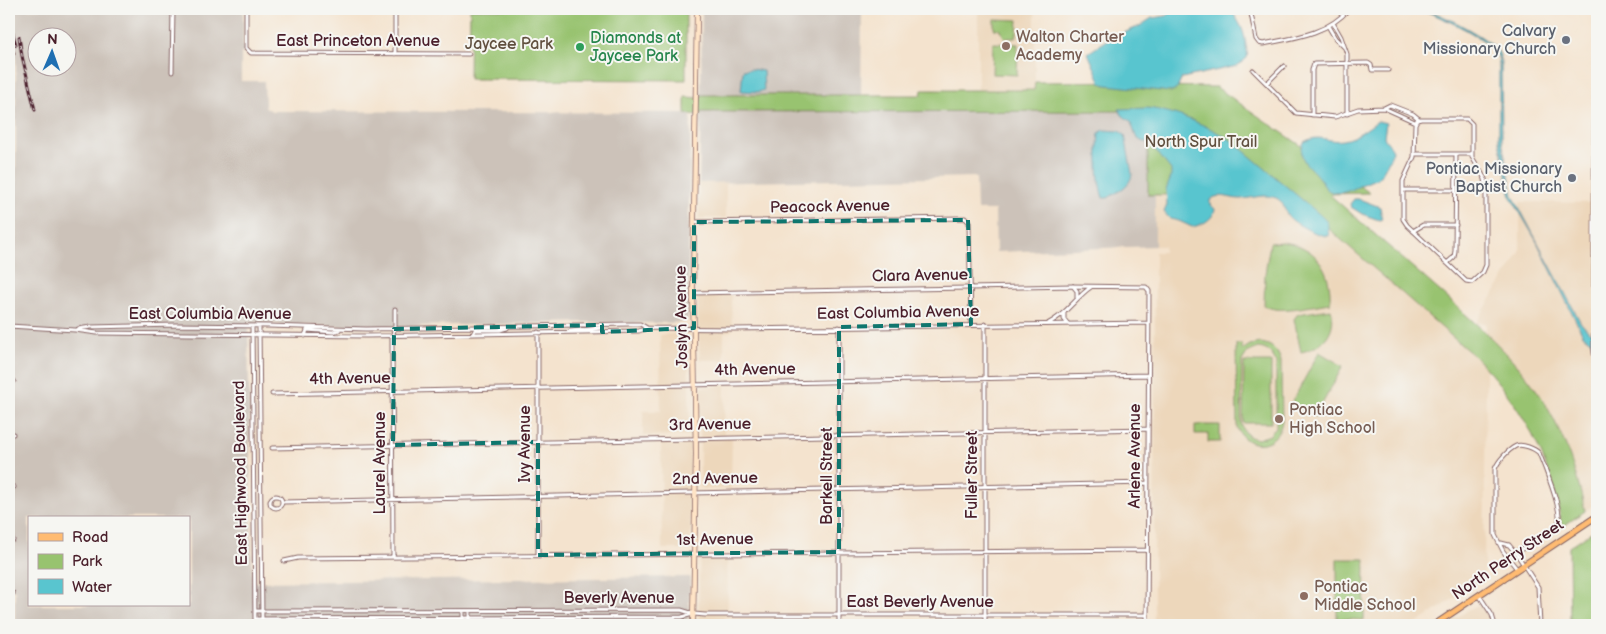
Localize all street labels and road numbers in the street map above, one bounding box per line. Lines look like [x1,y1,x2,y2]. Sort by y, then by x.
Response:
street label: East Princeton Avenue [276,32,440,51]
street label: Peacock Avenue [770,196,891,218]
street label: Joslyn Avenue [672,265,692,369]
street label: Clara Avenue [872,266,969,286]
street label: East Columbia Avenue [816,302,980,324]
street label: East Columbia Avenue [129,305,292,324]
street label: 4th Avenue [714,360,796,380]
street label: 4th Avenue [309,369,391,389]
street label: East Highwood Boulevard [230,380,252,566]
street label: Arlene Avenue [1126,403,1145,509]
street label: Ivy Avenue [516,405,535,483]
street label: Laurel Avenue [371,411,390,515]
street label: 3rd Avenue [669,415,752,435]
street label: Barkell Street [818,427,837,525]
street label: Fuller Street [963,431,982,519]
street label: 2nd Avenue [672,469,758,489]
street label: North Perry Street [1449,516,1567,604]
street label: 1st Avenue [676,530,754,550]
street label: Beverly Avenue [564,589,675,608]
street label: East Beverly Avenue [846,593,994,612]

